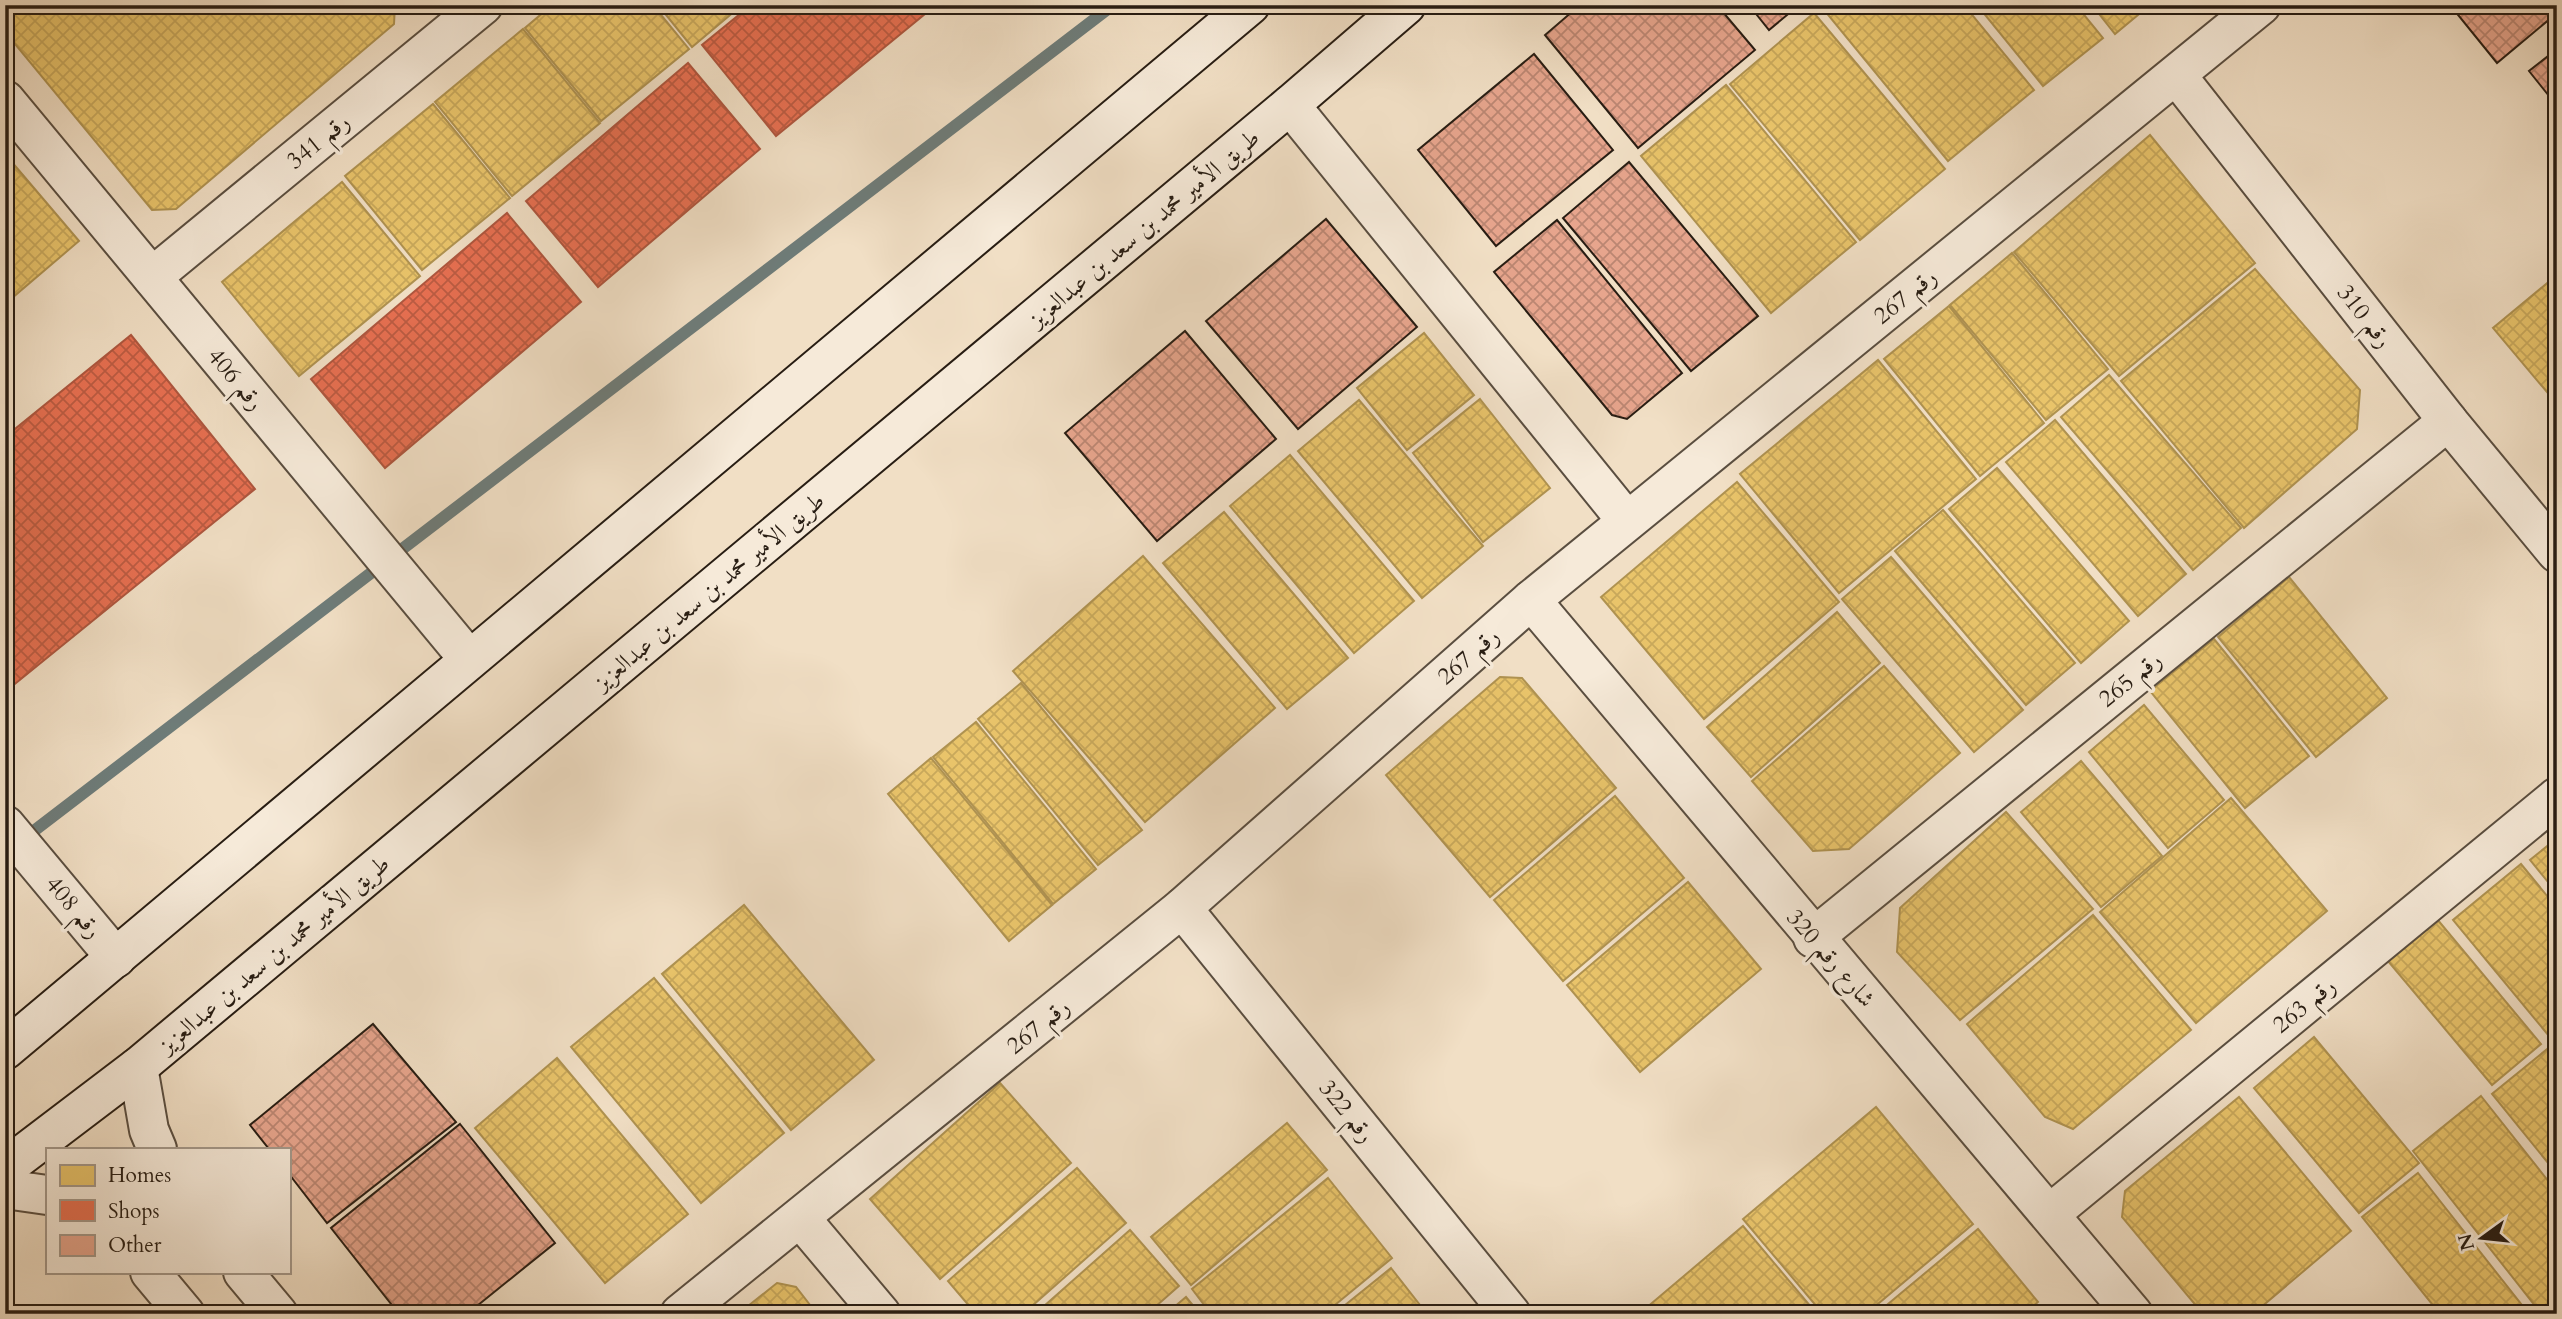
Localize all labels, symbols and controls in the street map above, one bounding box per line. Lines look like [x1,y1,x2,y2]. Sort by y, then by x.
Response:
street label: رقم 341 [280,106,360,181]
street label: طريق الأمير محمد بن سعد بن عبدالعزيز [1019,122,1267,337]
street label: رقم 267 [1867,261,1947,336]
street label: رقم 310 [2325,278,2400,358]
street label: رقم 406 [196,341,272,421]
street label: طريق الأمير محمد بن سعد بن عبدالعزيز [584,485,832,700]
street label: رقم 267 [1430,620,1510,696]
street label: رقم 265 [2092,644,2172,719]
street label: طريق الأمير محمد بن سعد بن عبدالعزيز [149,848,397,1063]
street label: رقم 408 [34,869,110,949]
street label: شارع رقم 320 [1775,902,1883,1018]
street label: رقم 263 [2266,970,2346,1045]
street label: رقم 267 [1000,991,1080,1066]
street label: رقم 322 [1307,1073,1382,1153]
legend [46,1148,290,1274]
text: Homes [108,1161,171,1190]
text: Shops [108,1197,160,1226]
north arrow [2446,1204,2516,1274]
text: N [2452,1230,2481,1253]
text: Other [108,1231,162,1260]

